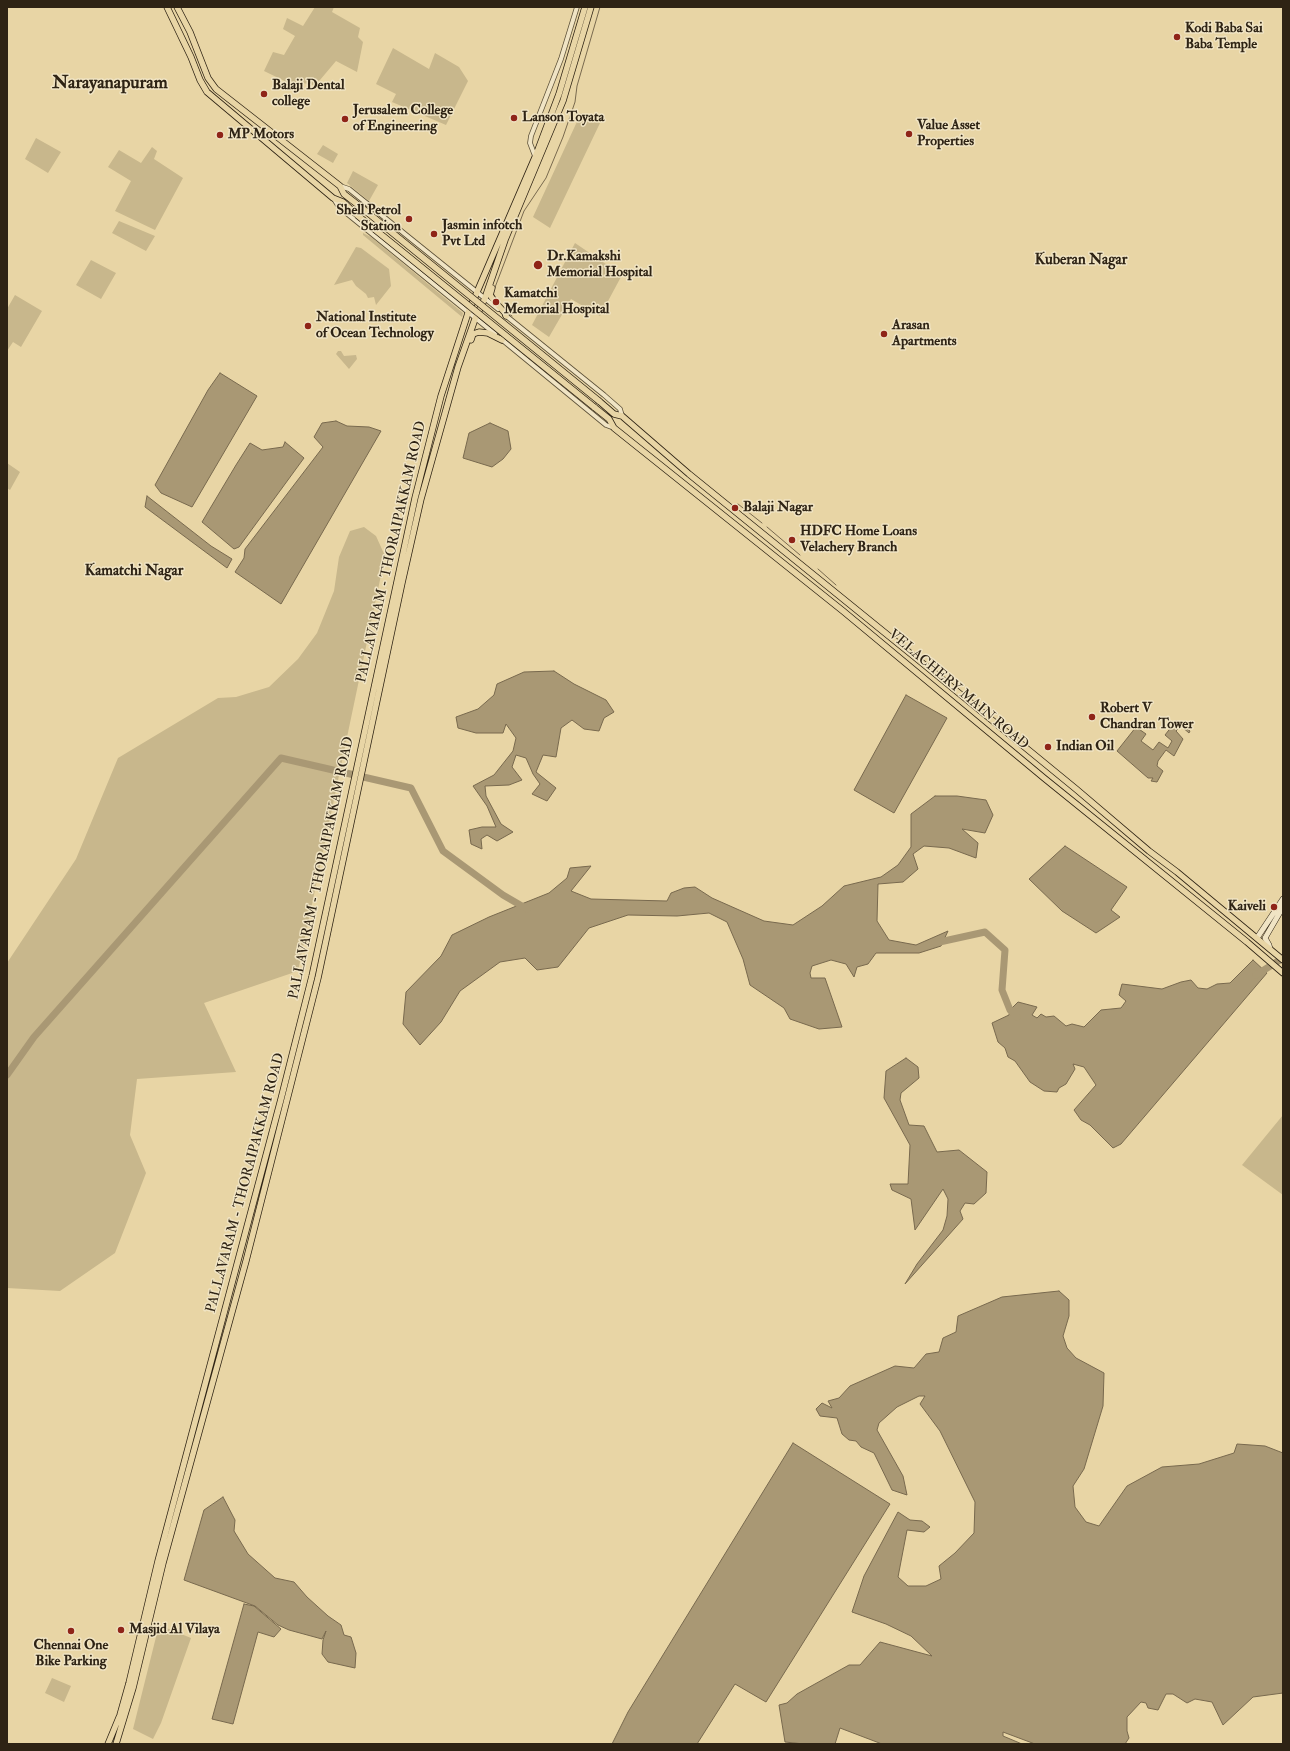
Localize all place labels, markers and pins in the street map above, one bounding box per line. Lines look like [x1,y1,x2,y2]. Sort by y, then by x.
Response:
place label: Kodi Baba Sai Baba Temple [1185,21,1263,54]
marker: Kodi Baba Sai Baba Temple [1172,32,1182,42]
place label: Balaji Dental college [272,78,344,110]
marker: Balaji Dental college [259,89,269,99]
place label: Jerusalem College of Engineering [353,103,453,136]
place label: Lanson Toyata [522,110,604,126]
marker: Lanson Toyata [509,113,519,123]
marker: Jerusalem College of Engineering [340,114,350,124]
place label: Value Asset Properties [917,118,980,150]
place label: MP Motors [228,127,294,143]
marker: Value Asset Properties [904,129,914,139]
marker: MP Motors [215,130,225,140]
place label: Shell Petrol Station [336,203,401,236]
marker: Shell Petrol Station [404,214,414,224]
place label: Jasmin infotch Pvt Ltd [442,218,522,250]
marker: Jasmin infotch Pvt Ltd [429,229,439,239]
place label: Dr.Kamakshi Memorial Hospital [547,249,652,282]
marker: Dr.Kamakshi Memorial Hospital [532,259,544,271]
place label: Kamatchi Memorial Hospital [504,286,609,318]
marker: Kamatchi Memorial Hospital [491,297,501,307]
place label: National Institute of Ocean Technology [316,310,434,342]
place label: Arasan Apartments [892,318,957,350]
marker: National Institute of Ocean Technology [303,321,313,331]
marker: Arasan Apartments [879,329,889,339]
place label: Balaji Nagar [743,500,813,516]
marker: Balaji Nagar [730,503,740,513]
place label: HDFC Home Loans Velachery Branch [800,524,917,556]
marker: HDFC Home Loans Velachery Branch [787,535,797,545]
place label: Robert V Chandran Tower [1100,701,1193,734]
marker: Robert V Chandran Tower [1087,712,1097,722]
place label: Indian Oil [1056,739,1114,755]
marker: Indian Oil [1043,742,1053,752]
place label: Kaiveli [1228,899,1266,915]
marker: Kaiveli [1269,902,1279,912]
place label: Masjid Al Vilaya [129,1622,220,1638]
marker: Masjid Al Vilaya [116,1625,126,1635]
marker: Chennai One Bike Parking [66,1626,76,1636]
place label: Chennai One Bike Parking [34,1638,108,1670]

